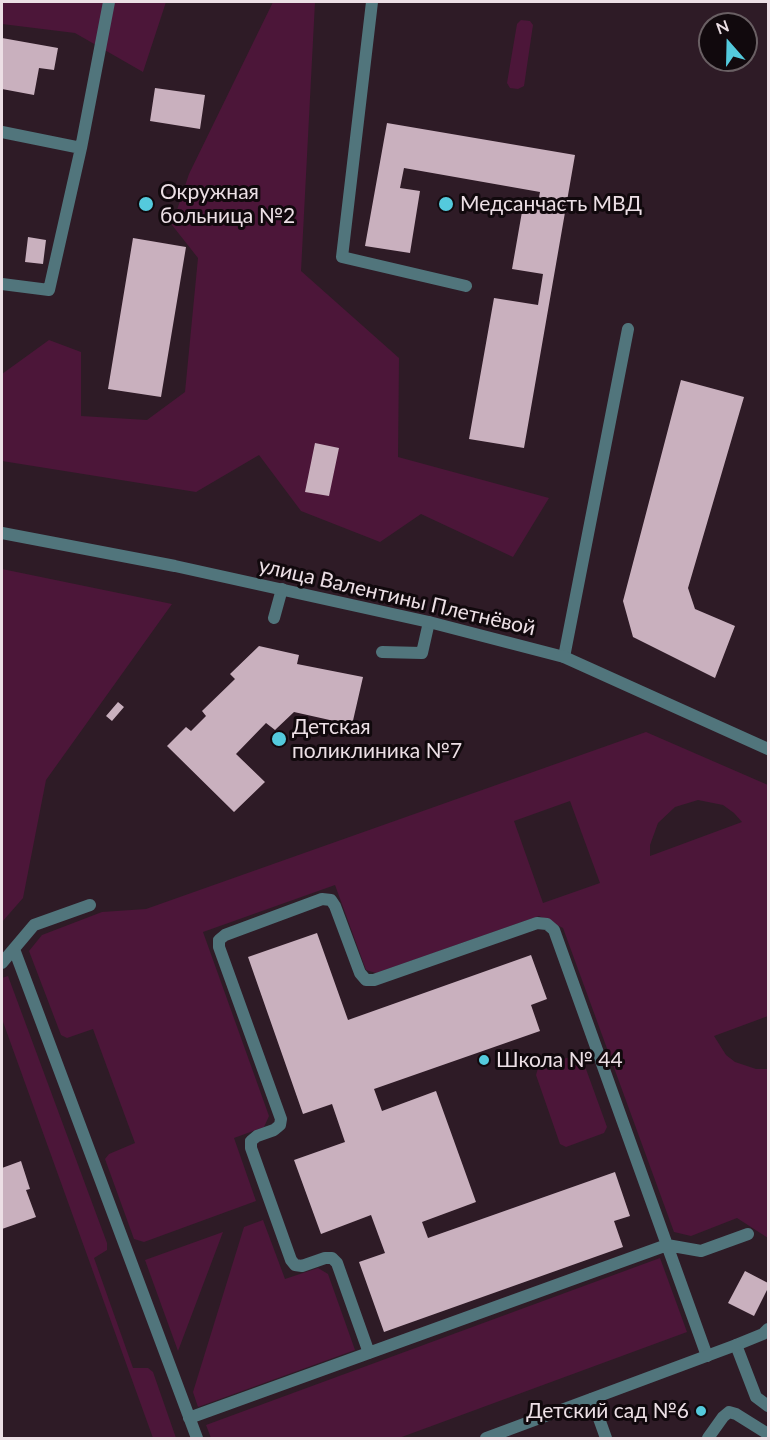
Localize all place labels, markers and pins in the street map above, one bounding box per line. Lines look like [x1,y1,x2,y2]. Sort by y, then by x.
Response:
place label: Окружная больница №2 [160,179,295,229]
place label: Медсанчасть МВД [460,191,642,217]
marker: Окружная больница №2 [137,195,155,213]
marker: Медсанчасть МВД [437,195,455,213]
place label: Детская поликлиника №7 [292,714,462,764]
marker: Детская поликлиника №7 [270,730,288,748]
place label: Школа № 44 [496,1047,623,1073]
marker: Школа № 44 [477,1053,491,1067]
place label: Детский сад №6 [526,1398,689,1424]
marker: Детский сад №6 [694,1404,708,1418]

